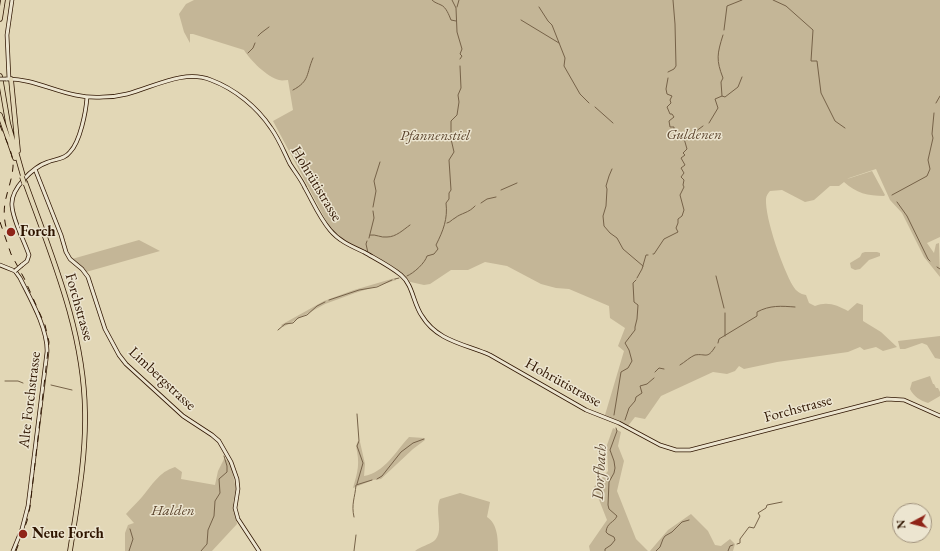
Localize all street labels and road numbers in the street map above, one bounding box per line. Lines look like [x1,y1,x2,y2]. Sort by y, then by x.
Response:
street label: Hohrütistrasse [287,143,345,225]
street label: Forchstrasse [61,271,97,343]
street label: Limbergstrasse [125,343,199,415]
street label: Alte Forchstrasse [15,351,45,449]
street label: Hohrütistrasse [522,355,604,411]
street label: Forchstrasse [762,391,834,427]

